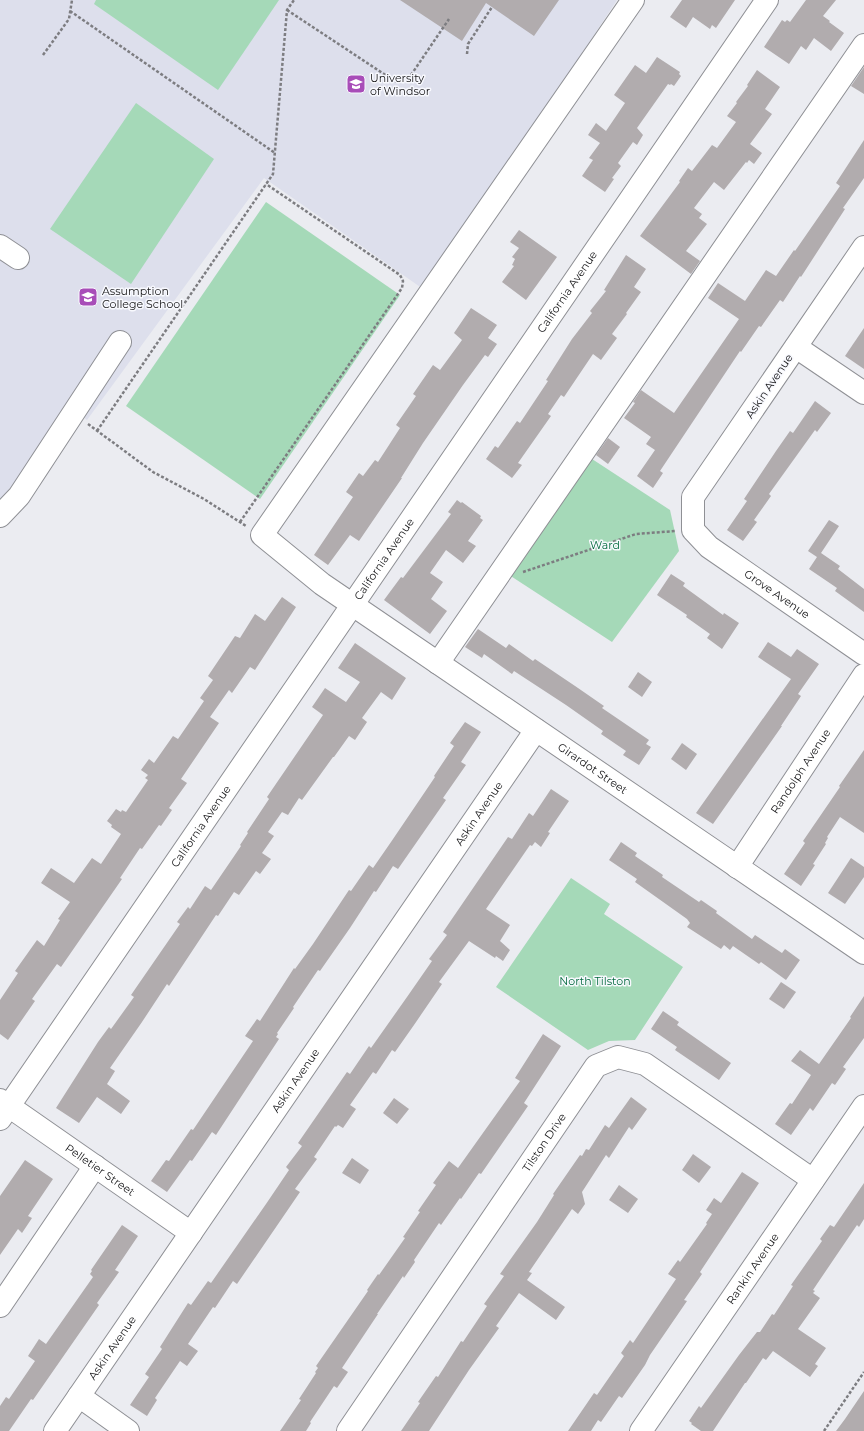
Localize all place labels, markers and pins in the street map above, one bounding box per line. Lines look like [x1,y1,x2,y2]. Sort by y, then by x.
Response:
place label: University of Windsor [370,71,430,98]
school or university icon: University of Windsor [345,73,367,95]
place label: Assumption College School [102,284,183,311]
school or university icon: Assumption College School [77,286,99,308]

